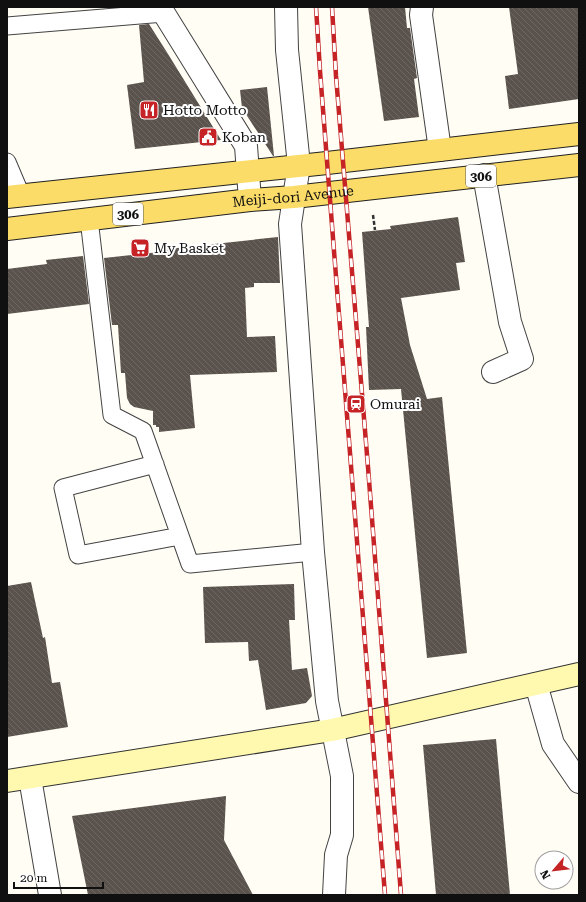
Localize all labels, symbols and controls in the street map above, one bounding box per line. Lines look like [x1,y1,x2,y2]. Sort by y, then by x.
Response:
restaurant icon: Hotto Motto [138,99,160,121]
place label: Hotto Motto [163,102,247,118]
public building icon: Koban [197,126,219,148]
place label: Koban [222,129,266,145]
road number: 306 [466,165,496,187]
street label: Meiji-dori Avenue [232,182,355,210]
road number: 306 [113,203,143,225]
supermarket icon: My Basket [129,237,151,259]
place label: My Basket [154,240,224,256]
station icon: Omurai [345,393,367,415]
place label: Omurai [370,396,421,412]
north arrow [534,850,574,890]
scale bar [14,864,103,890]
text: N [538,867,553,881]
text: 20 m [20,871,47,885]

